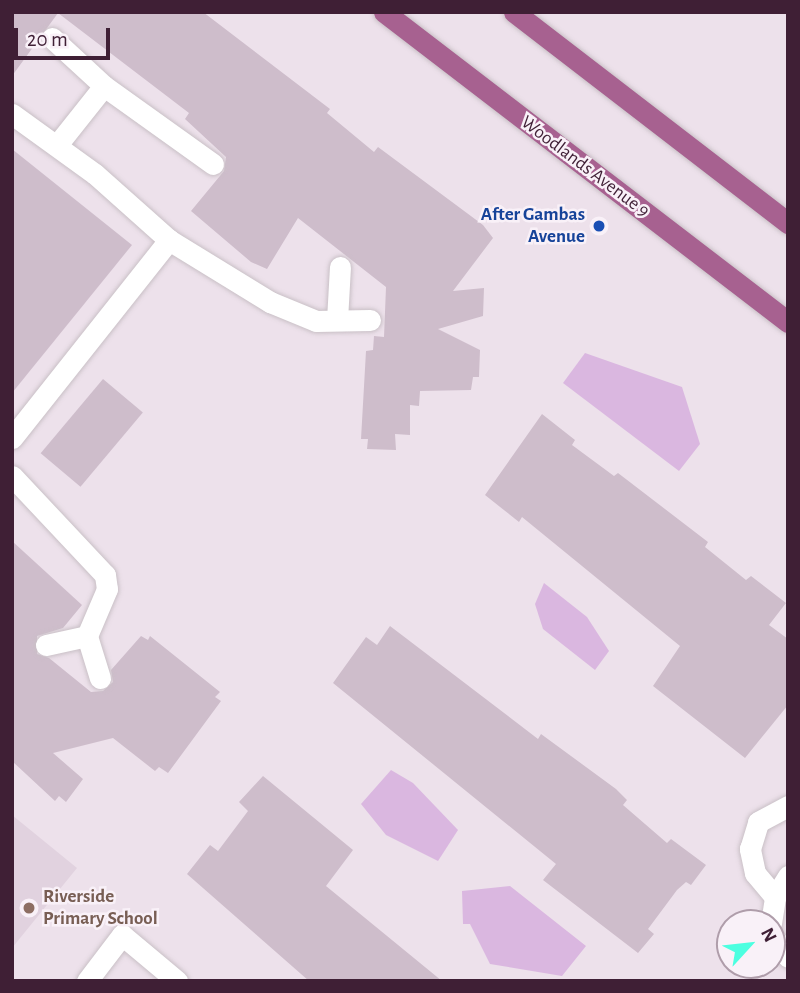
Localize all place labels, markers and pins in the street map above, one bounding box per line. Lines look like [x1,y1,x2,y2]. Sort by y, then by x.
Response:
place label: After Gambas Avenue [481,204,585,248]
marker: After Gambas Avenue [591,218,607,234]
place label: Riverside Primary School [43,886,158,930]
marker: Riverside Primary School [21,900,37,916]

